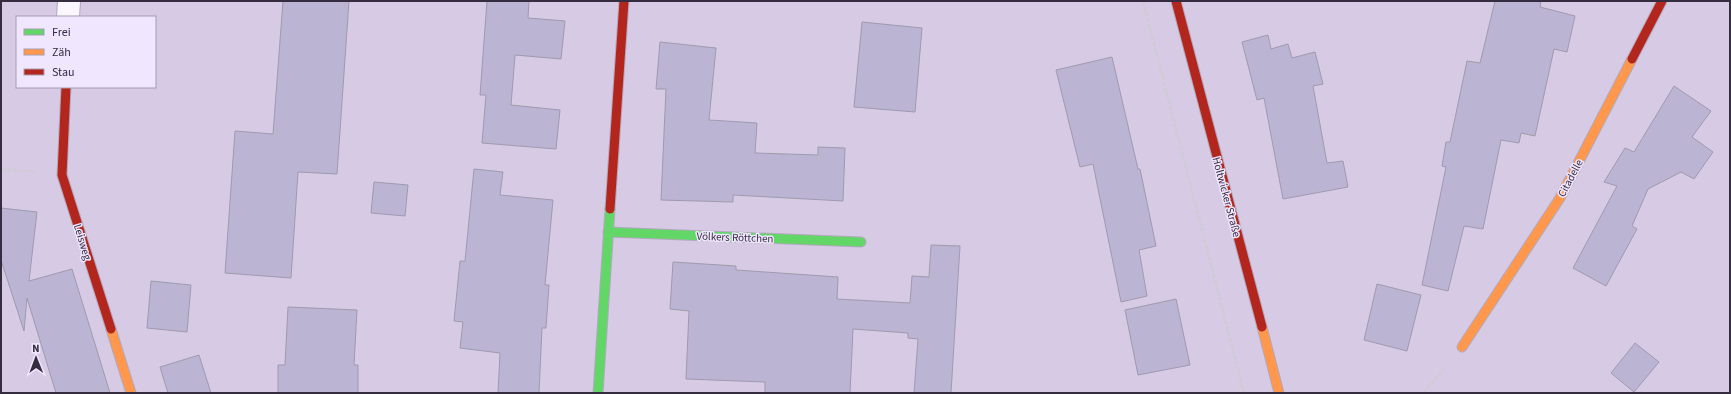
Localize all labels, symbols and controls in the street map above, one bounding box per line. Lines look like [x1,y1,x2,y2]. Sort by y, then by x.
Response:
legend [16,16,156,88]
text: Frei [52,24,71,41]
text: Zäh [52,44,71,61]
text: Stau [52,64,75,81]
street label: Holtwicker Straße [1209,155,1245,239]
street label: Citadelle [1554,156,1587,200]
street label: Leisweg [70,222,95,262]
street label: Völkers Röttchen [696,229,774,246]
north arrow [16,338,56,378]
text: N [32,341,40,356]

